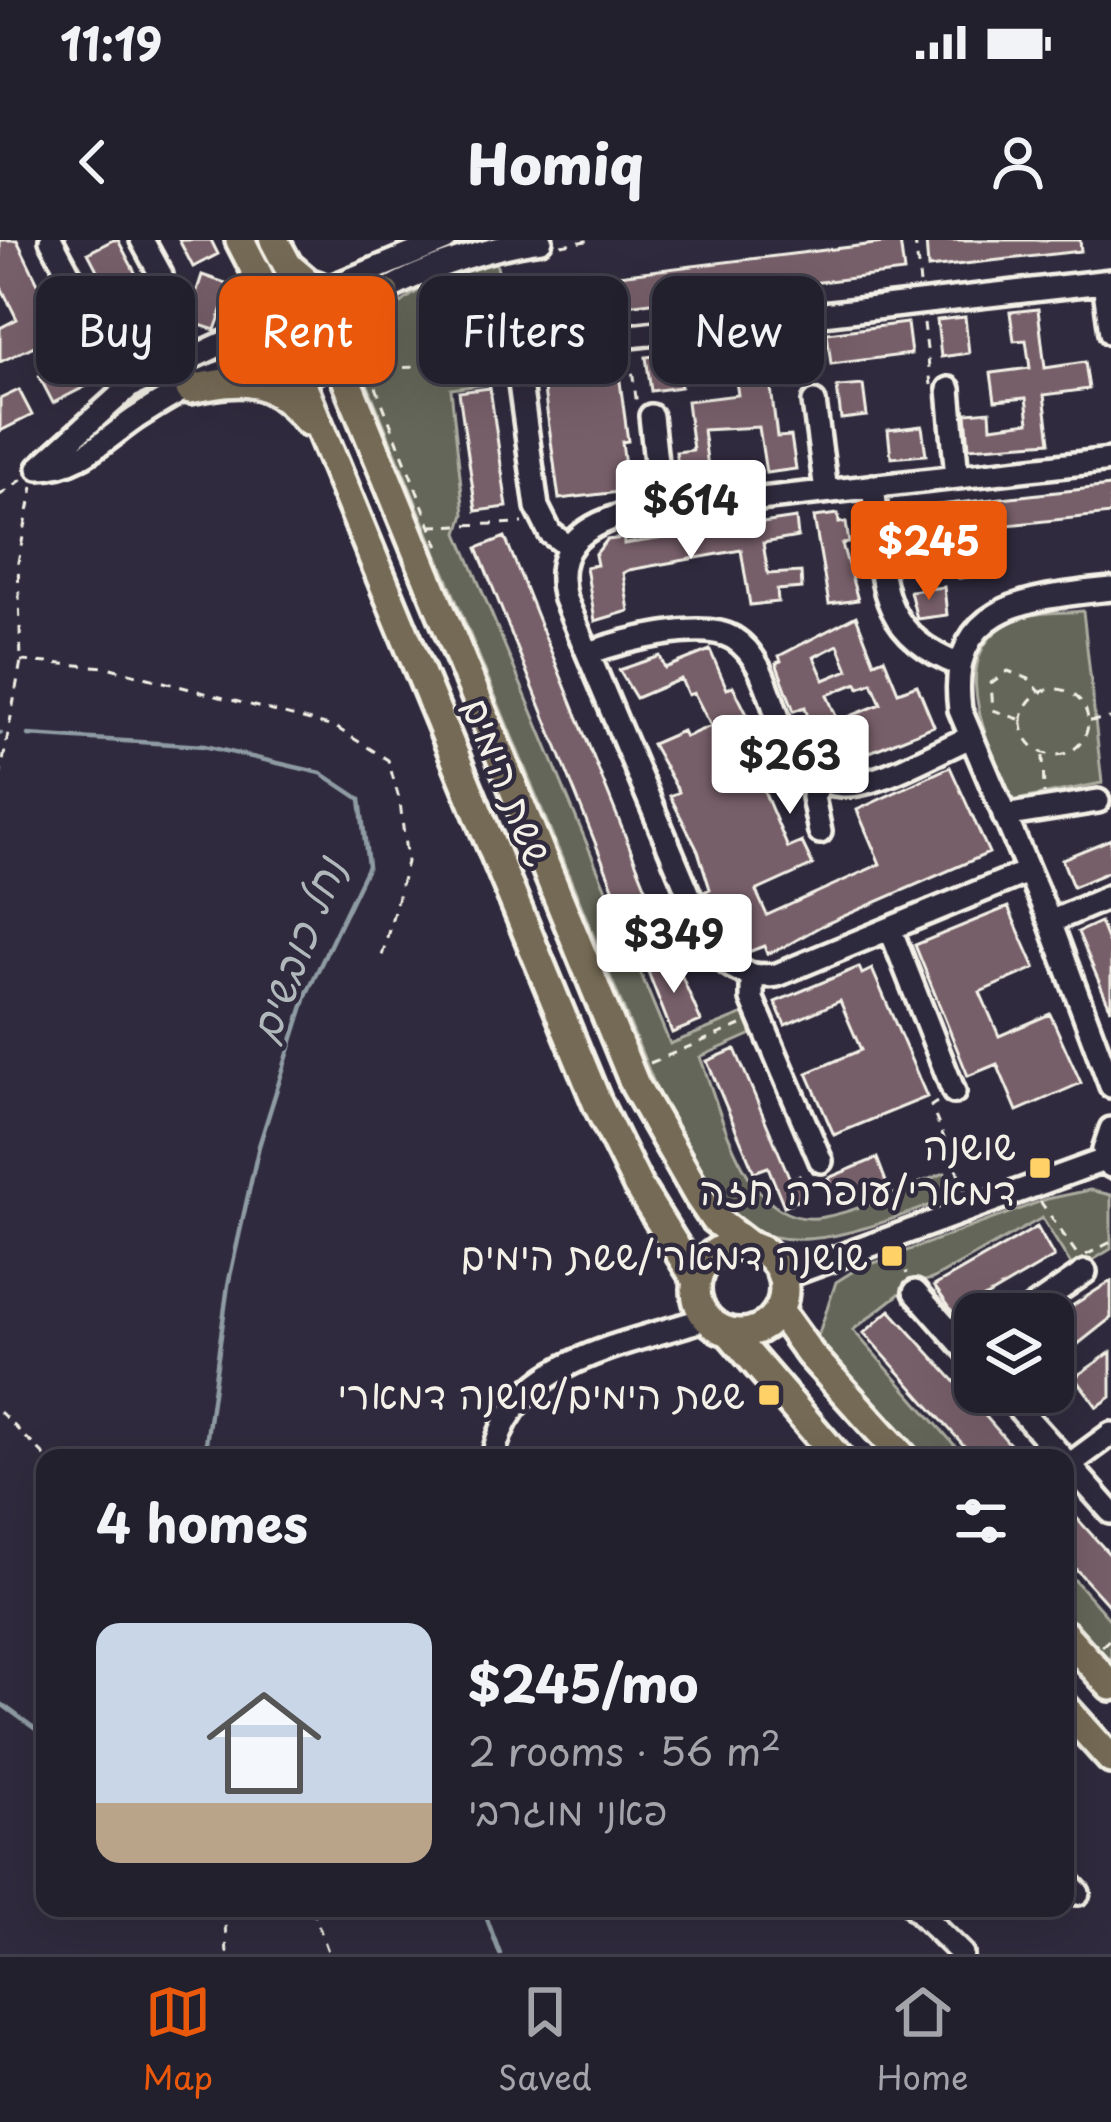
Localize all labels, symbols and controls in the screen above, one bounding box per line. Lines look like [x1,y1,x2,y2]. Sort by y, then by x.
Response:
text: 11:19 [60,8,162,76]
text: Homiq [468,122,643,203]
icon: back [60,129,126,195]
icon: person [985,129,1051,195]
chip: Buy [36,276,195,384]
chip: Rent [219,276,395,384]
chip: Filters [419,276,628,384]
chip: New [652,276,824,384]
pin: $614 [620,460,762,562]
text: $614 [643,469,739,528]
pin: $245 [858,501,1000,603]
text: $245 [878,510,980,569]
street label: ששת הימים [449,688,570,874]
pin: $263 [719,715,861,817]
text: $263 [739,724,841,783]
water label: נחל כובשים [231,845,360,1051]
pin: $349 [603,894,745,996]
text: $349 [624,903,724,962]
place label: שושנה דמארי/עופרה חזה [699,1114,1016,1218]
marker: שושנה דמארי/עופרה חזה [1027,1155,1053,1181]
place label: שושנה דמארי/ששת הימים [461,1224,868,1283]
marker: שושנה דמארי/ששת הימים [879,1243,905,1269]
map controls [954,1293,1074,1413]
button: layers [954,1293,1074,1413]
place label: ששת הימים/שושנה דמארי [338,1363,745,1422]
marker: ששת הימים/שושנה דמארי [756,1382,782,1408]
text: 4 homes [96,1483,308,1560]
icon: filters [948,1488,1014,1554]
text: $245/mo [468,1643,699,1720]
icon: home [192,1671,336,1815]
text: 2 rooms · 56 m² [468,1720,781,1779]
text: פאני מוגרבי [468,1779,668,1838]
tab: Map [143,1979,213,2101]
tab: Saved [498,1979,592,2101]
tab: Home [877,1979,968,2101]

